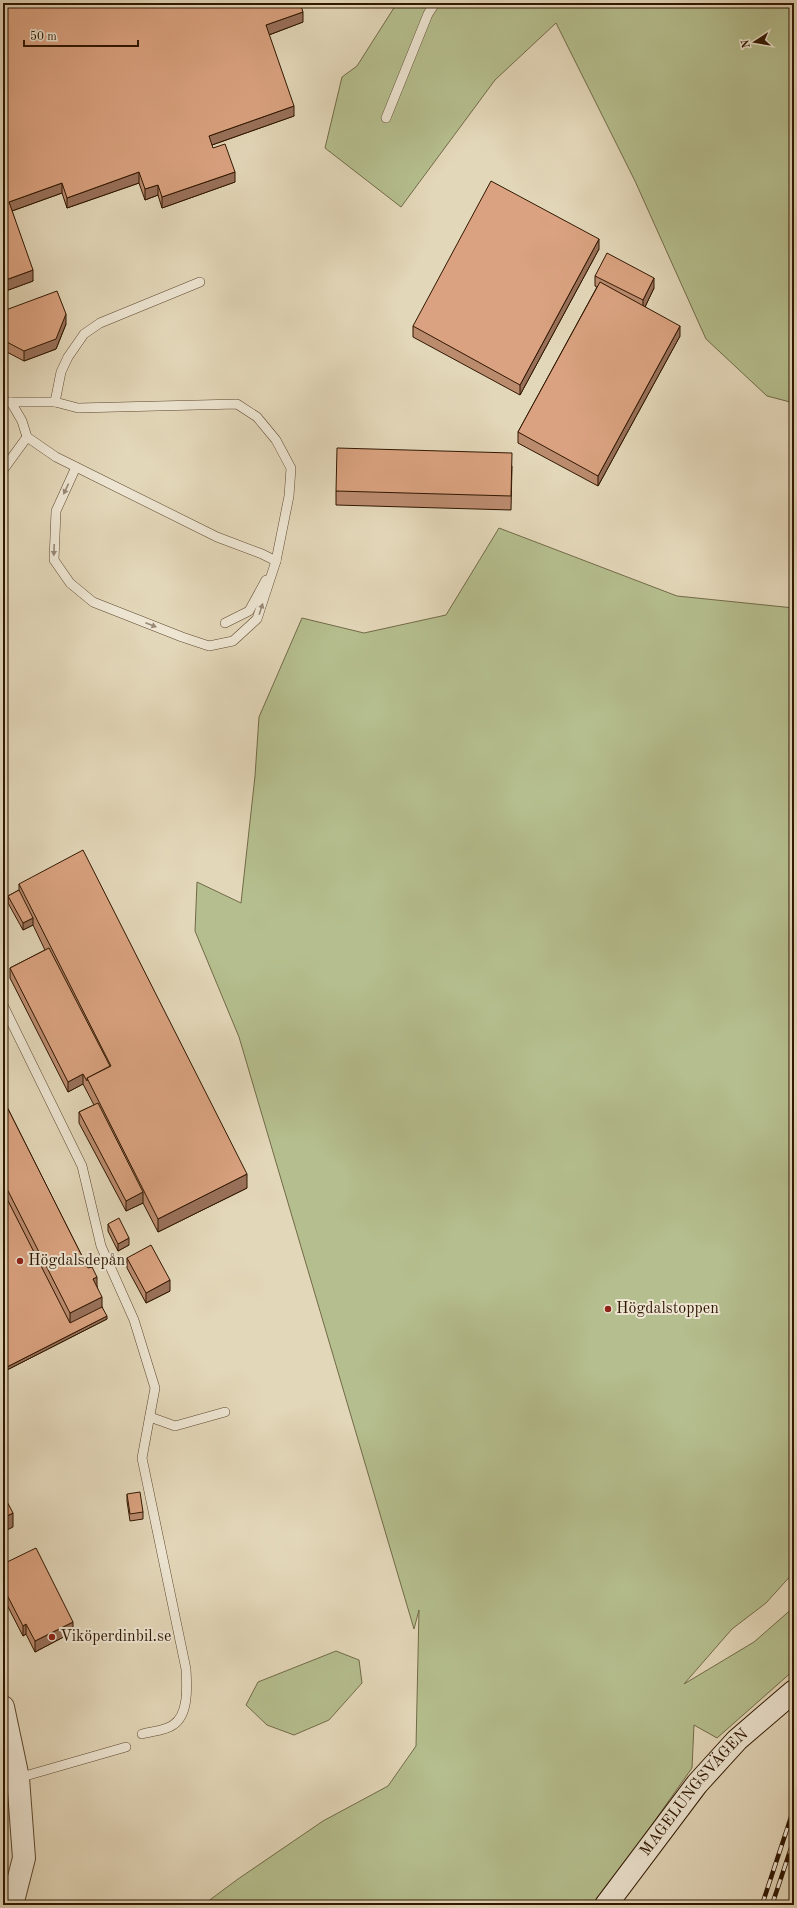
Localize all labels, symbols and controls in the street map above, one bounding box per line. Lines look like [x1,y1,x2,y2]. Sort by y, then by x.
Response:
scale bar [24,22,138,48]
north arrow [735,22,775,62]
text: 50 m [30,30,57,43]
text: N [740,38,753,49]
one-way arrow [63,484,69,495]
one-way arrow [51,544,58,556]
one-way arrow [258,603,264,615]
one-way arrow [145,622,157,628]
place label: Högdalsdepån [28,1253,126,1269]
marker: Högdalsdepån [15,1256,25,1266]
place label: Högdalstoppen [616,1301,719,1317]
marker: Högdalstoppen [603,1304,613,1314]
place label: Viköperdinbil.se [60,1629,171,1645]
marker: Viköperdinbil.se [47,1632,57,1642]
street label: MAGELUNGSVÄGEN [637,1726,751,1859]

